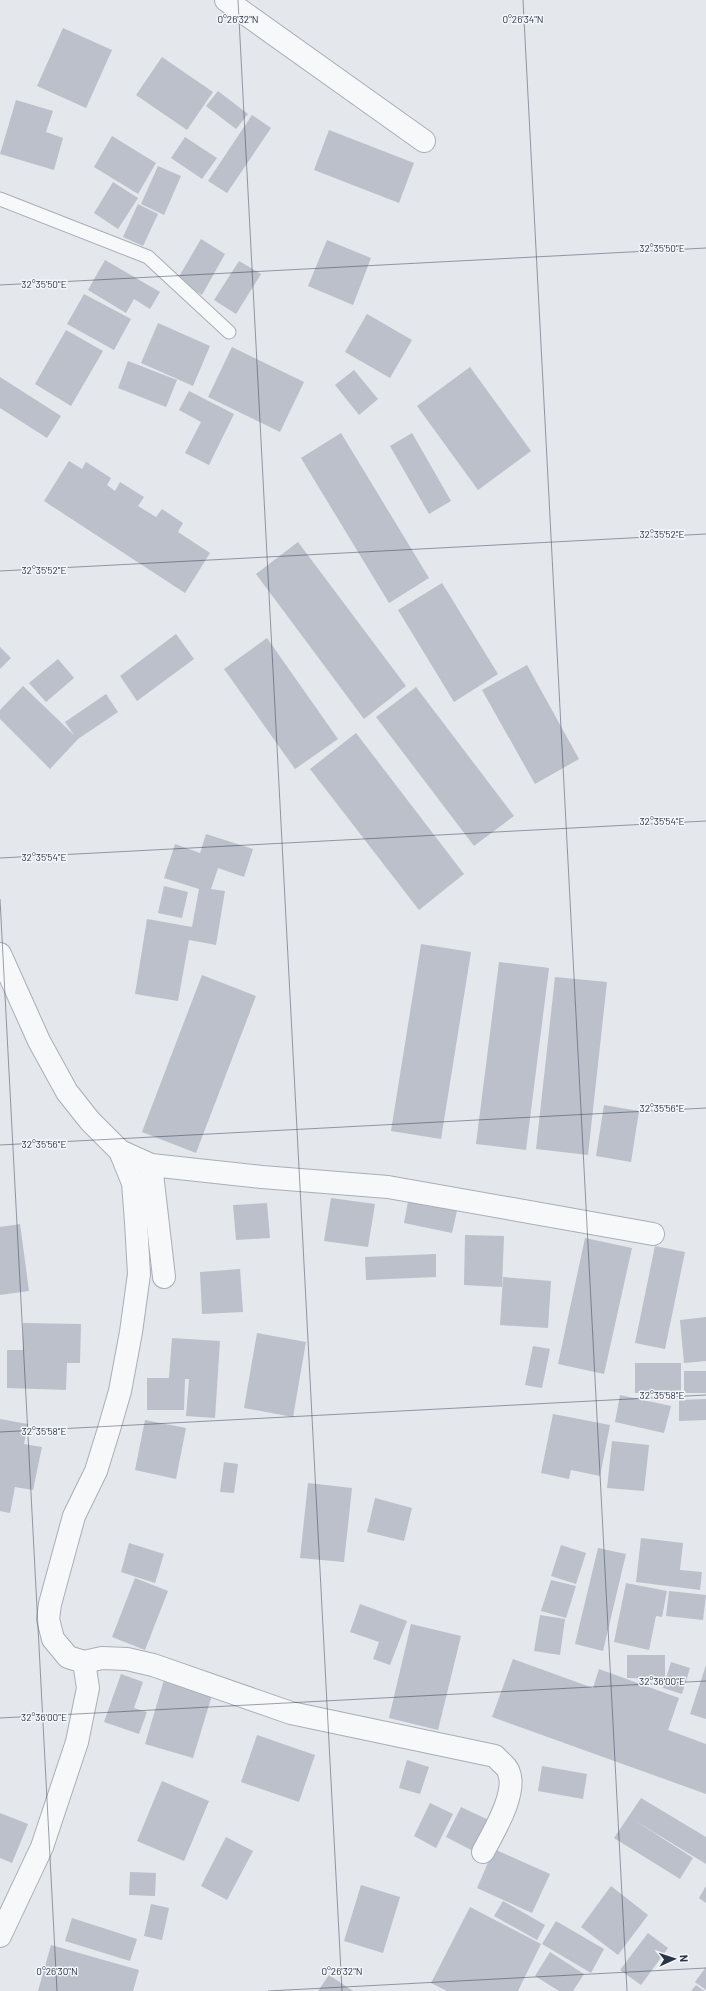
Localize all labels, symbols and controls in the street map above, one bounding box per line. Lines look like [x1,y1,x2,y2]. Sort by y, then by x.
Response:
text: 0°26'32"N [217,13,259,25]
text: 0°26'34"N [502,13,544,25]
text: 32°35'50"E [639,242,685,254]
text: 32°35'50"E [21,278,67,290]
text: 32°35'52"E [639,528,685,540]
text: 32°35'52"E [21,564,67,576]
text: 32°35'54"E [639,815,685,827]
text: 32°35'54"E [21,851,67,863]
text: 32°35'56"E [640,1102,684,1114]
text: 32°35'56"E [22,1138,66,1150]
text: 32°35'58"E [640,1389,684,1401]
text: 32°35'58"E [22,1425,66,1437]
text: 32°36'00"E [639,1675,685,1687]
text: 32°36'00"E [21,1711,67,1723]
north arrow [654,1939,694,1979]
text: N [678,1954,691,1962]
text: 0°26'30"N [36,1965,78,1977]
text: 0°26'32"N [321,1965,363,1977]

